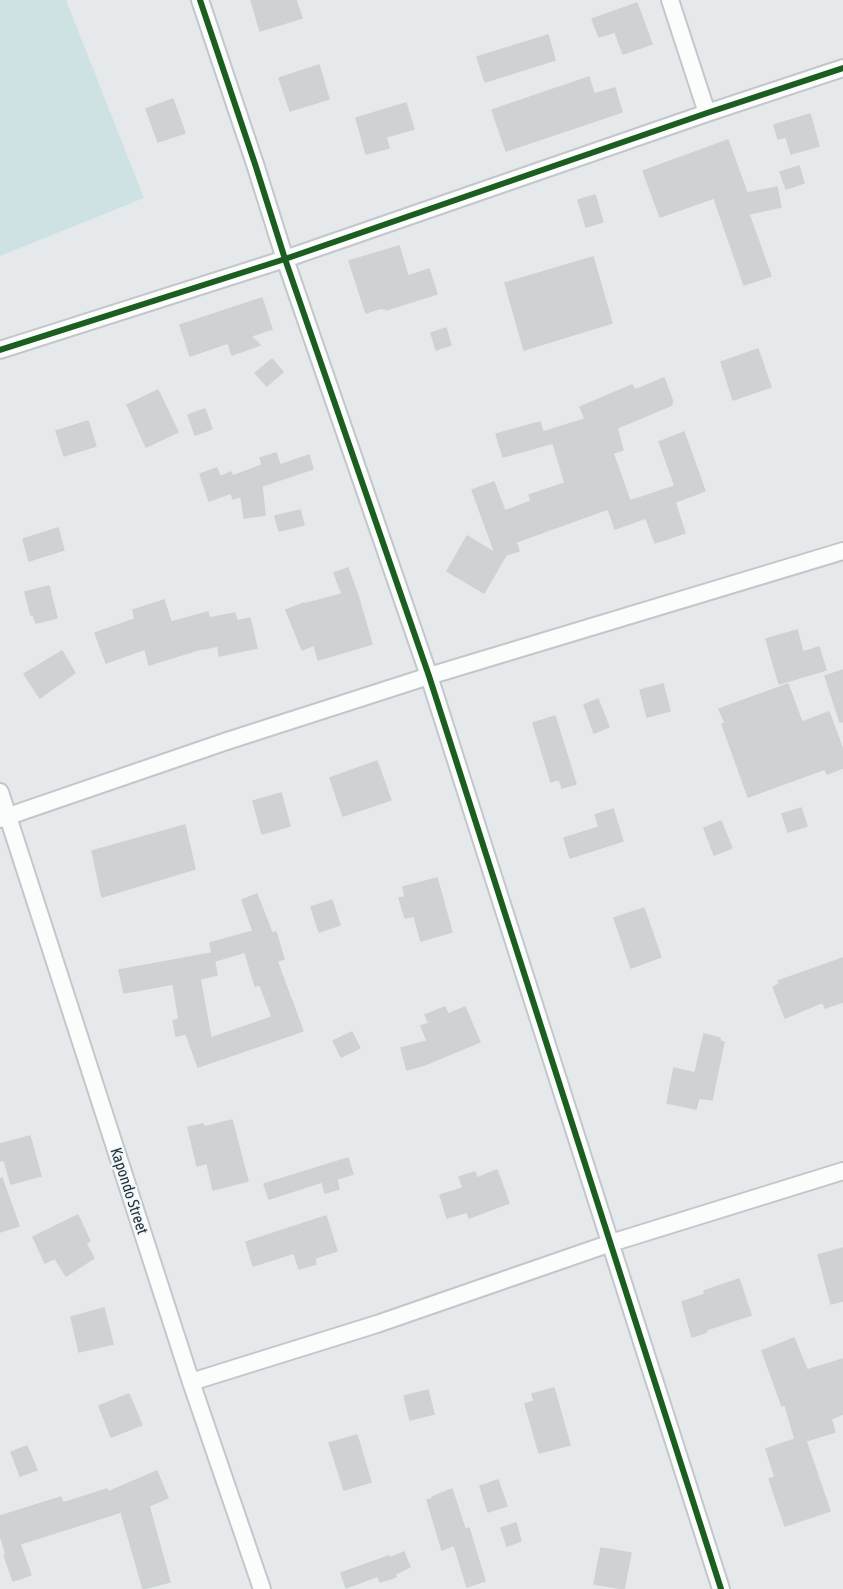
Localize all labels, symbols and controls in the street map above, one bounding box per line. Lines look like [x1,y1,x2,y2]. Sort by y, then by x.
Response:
street label: Kapondo Street [106,1145,152,1237]

